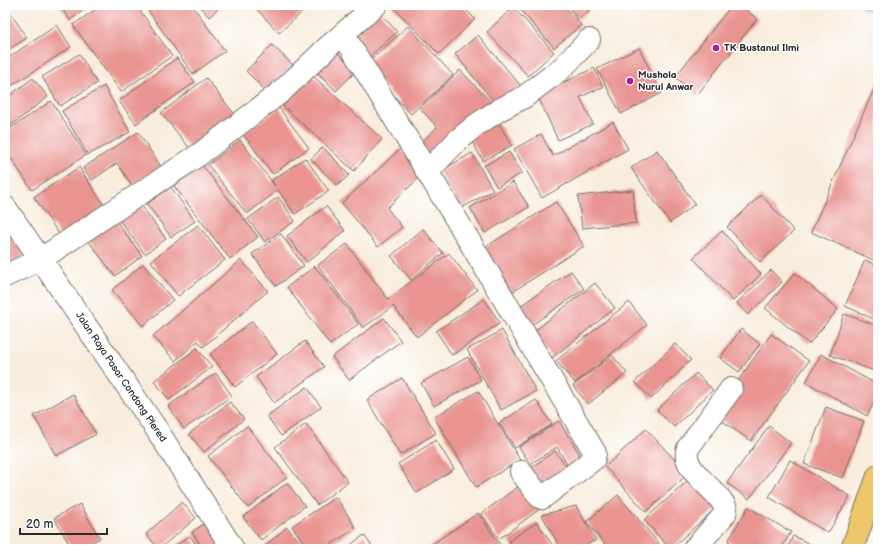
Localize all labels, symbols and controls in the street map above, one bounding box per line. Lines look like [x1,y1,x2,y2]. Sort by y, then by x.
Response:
place label: TK Bustanul Ilmi [724,42,799,54]
marker: TK Bustanul Ilmi [711,43,721,53]
place label: Mushola Nurul Anwar [638,69,695,93]
marker: Mushola Nurul Anwar [625,76,635,86]
street label: Jalan Raya Pasar Condong Plered [73,310,169,444]
scale bar [20,510,107,536]
text: 20 m [26,517,53,532]

